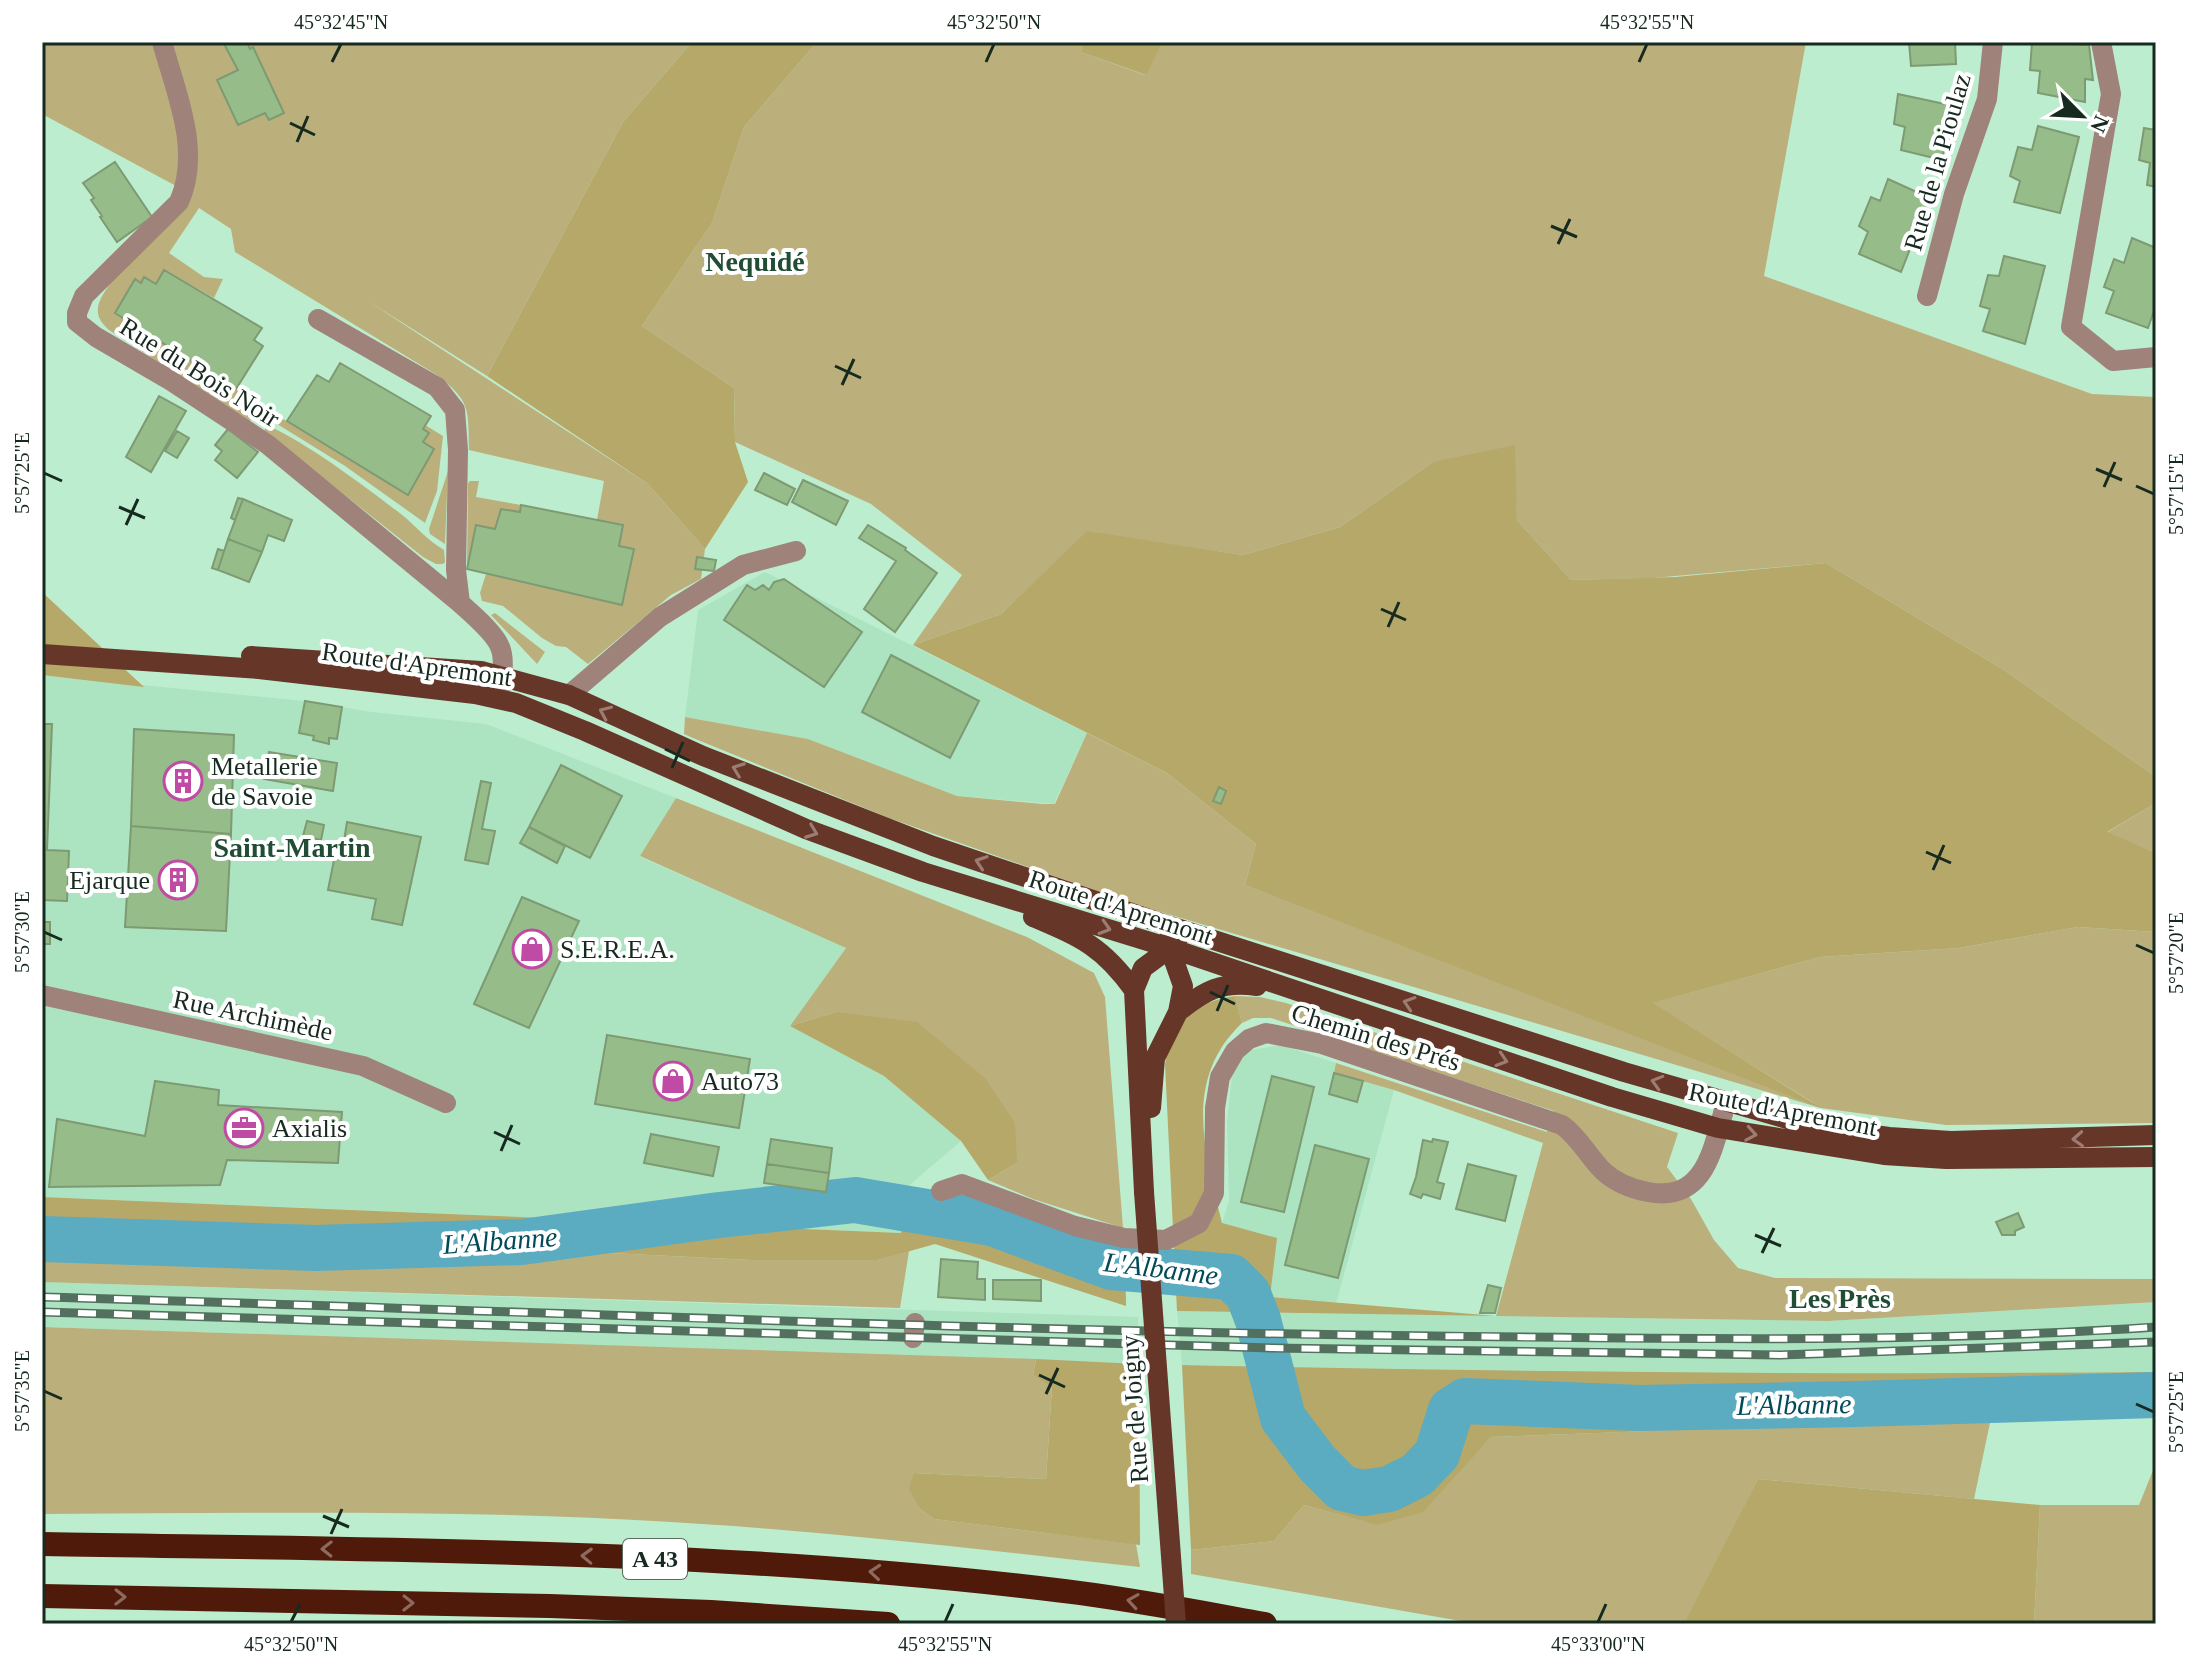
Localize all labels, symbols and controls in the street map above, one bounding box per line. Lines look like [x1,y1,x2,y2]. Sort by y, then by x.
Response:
text: 45°32'45"N [294,11,388,33]
text: 45°32'50"N [947,11,1041,33]
text: 45°32'55"N [1600,11,1694,33]
street label: Rue de la Pioulaz [1898,70,1977,254]
north arrow [2042,76,2122,156]
text: N [2085,112,2114,136]
district label: Nequidé [705,246,805,277]
street label: Rue du Bois Noir [115,312,285,433]
text: 5°57'25"E [11,432,33,514]
text: 5°57'15"E [2165,453,2187,535]
street label: Route d'Apremont [320,637,515,692]
one-way arrow [599,706,614,722]
place label: Metallerie de Savoie [211,752,318,811]
building icon: Metallerie de Savoie [162,760,204,802]
one-way arrow [732,763,746,779]
one-way arrow [804,822,818,839]
district label: Saint-Martin [213,832,371,863]
one-way arrow [975,856,989,872]
building icon: Ejarque [157,859,199,901]
street label: Route d'Apremont [1025,864,1217,951]
place label: Ejarque [69,866,150,895]
text: 5°57'30"E [11,891,33,973]
text: 5°57'20"E [2165,912,2187,994]
one-way arrow [1097,919,1111,935]
shop icon: S.E.R.E.A. [511,928,553,970]
place label: S.E.R.E.A. [560,935,675,964]
street label: Rue Archimède [170,984,335,1047]
one-way arrow [1403,996,1417,1012]
street label: Chemin des Prés [1288,998,1464,1077]
one-way arrow [1494,1051,1508,1067]
shop icon: Auto73 [652,1060,694,1102]
place label: Auto73 [701,1067,779,1096]
one-way arrow [1651,1075,1665,1091]
street label: Route d'Apremont [1686,1077,1881,1142]
office icon: Axialis [223,1107,265,1149]
place label: Axialis [272,1114,347,1143]
one-way arrow [1743,1125,1757,1142]
one-way arrow [2071,1130,2084,1147]
water label: L'Albanne [441,1221,558,1260]
water label: L'Albanne [1101,1246,1220,1291]
district label: Les Près [1789,1283,1891,1314]
street label: Rue de Joigny [1115,1334,1154,1484]
text: 5°57'35"E [11,1350,33,1432]
text: 5°57'25"E [2165,1371,2187,1453]
water label: L'Albanne [1735,1388,1852,1421]
road number: A 43 [623,1539,687,1579]
one-way arrow [320,1541,333,1558]
one-way arrow [580,1547,593,1564]
one-way arrow [868,1563,881,1580]
one-way arrow [114,1588,127,1606]
one-way arrow [1126,1593,1140,1610]
one-way arrow [402,1594,415,1611]
text: 45°32'50"N [244,1633,338,1655]
text: 45°32'55"N [898,1633,992,1655]
text: 45°33'00"N [1551,1633,1645,1655]

